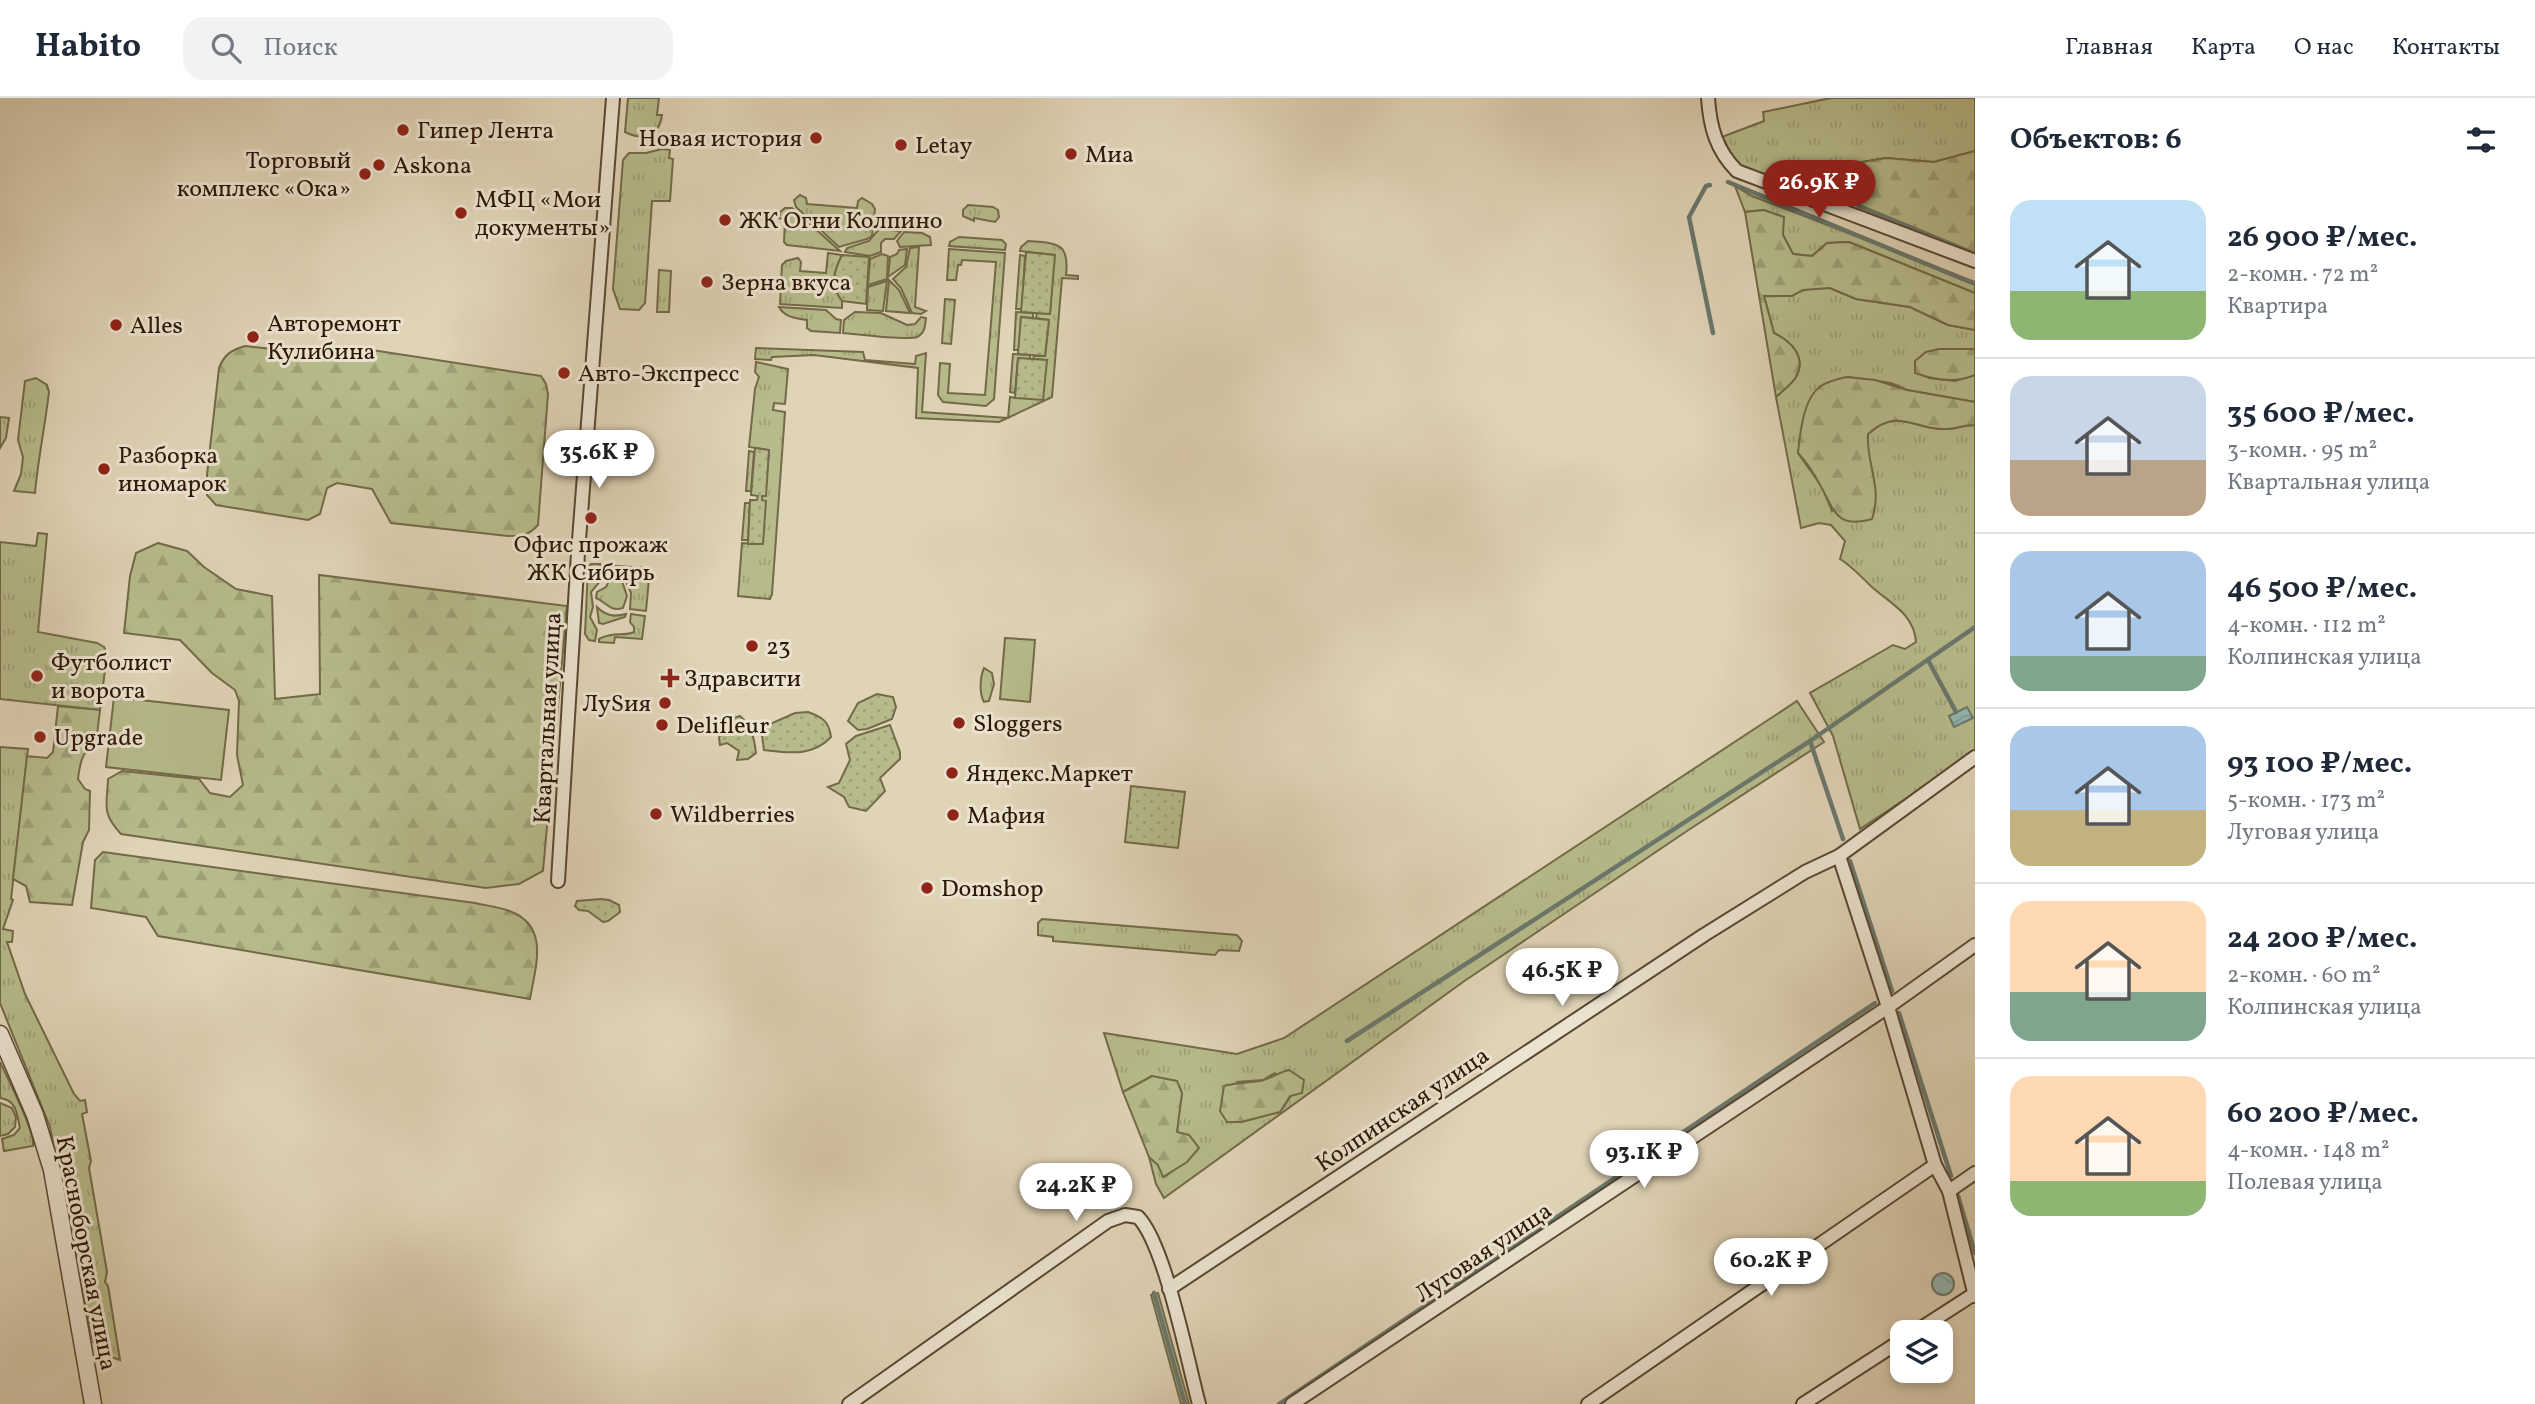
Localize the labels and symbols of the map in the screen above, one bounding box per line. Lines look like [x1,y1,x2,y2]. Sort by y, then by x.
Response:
place label: Гипер Лента [417,115,554,149]
marker: Гипер Лента [395,122,411,138]
place label: Новая история [639,123,802,157]
marker: Новая история [808,130,824,146]
place label: Letay [915,130,972,164]
marker: Letay [893,137,909,153]
place label: Миа [1085,139,1134,173]
place label: Торговый комплекс «Ока» [177,145,351,207]
marker: Миа [1063,146,1079,162]
place label: Askona [393,150,472,184]
marker: Askona [371,157,387,173]
pin: 26.9K ₽ [1754,160,1884,220]
marker: Торговый комплекс «Ока» [357,166,373,182]
place label: МФЦ «Мои документы» [475,184,610,246]
marker: МФЦ «Мои документы» [453,205,469,221]
place label: ЖК Огни Колпино [739,205,943,239]
marker: ЖК Огни Колпино [717,212,733,228]
place label: Зерна вкуса [721,267,851,301]
marker: Зерна вкуса [699,274,715,290]
place label: Авторемонт Кулибина [267,308,401,370]
place label: Alles [130,310,183,344]
marker: Alles [108,317,124,333]
marker: Авторемонт Кулибина [245,329,261,345]
place label: Авто-Экспресс [578,358,740,392]
marker: Авто-Экспресс [556,365,572,381]
pin: 35.6K ₽ [534,430,664,490]
place label: Разборка иномарок [118,440,227,502]
marker: Разборка иномарок [96,461,112,477]
marker: Офис прожаж ЖК Сибирь [583,510,599,526]
place label: Офис прожаж ЖК Сибирь [514,529,668,591]
street label: Квартальная улица [526,611,572,825]
place label: 23 [766,631,790,665]
marker: 23 [744,638,760,654]
place label: Футболист и ворота [51,647,172,709]
place label: Здравсити [684,663,801,697]
marker: Футболист и ворота [29,668,45,684]
marker: Здравсити [662,670,678,686]
place label: ЛуSия [582,688,651,722]
marker: ЛуSия [657,695,673,711]
place label: Sloggers [973,708,1062,742]
place label: Delifleur [676,710,769,744]
marker: Sloggers [951,715,967,731]
marker: Delifleur [654,717,670,733]
place label: Upgrade [54,722,143,756]
marker: Upgrade [32,729,48,745]
place label: Яндекс.Маркет [966,758,1133,792]
marker: Яндекс.Маркет [944,765,960,781]
place label: Wildberries [670,799,795,833]
place label: Мафия [967,800,1045,834]
marker: Wildberries [648,806,664,822]
marker: Мафия [945,807,961,823]
place label: Domshop [941,873,1044,907]
marker: Domshop [919,880,935,896]
pin: 46.5K ₽ [1497,948,1627,1008]
street label: Колпинская улица [1309,1040,1497,1182]
pin: 93.1K ₽ [1579,1130,1709,1190]
street label: Красноборская улица [46,1133,124,1374]
pin: 24.2K ₽ [1011,1164,1141,1223]
street label: Луговая улица [1409,1195,1560,1312]
pin: 60.2K ₽ [1706,1238,1836,1298]

